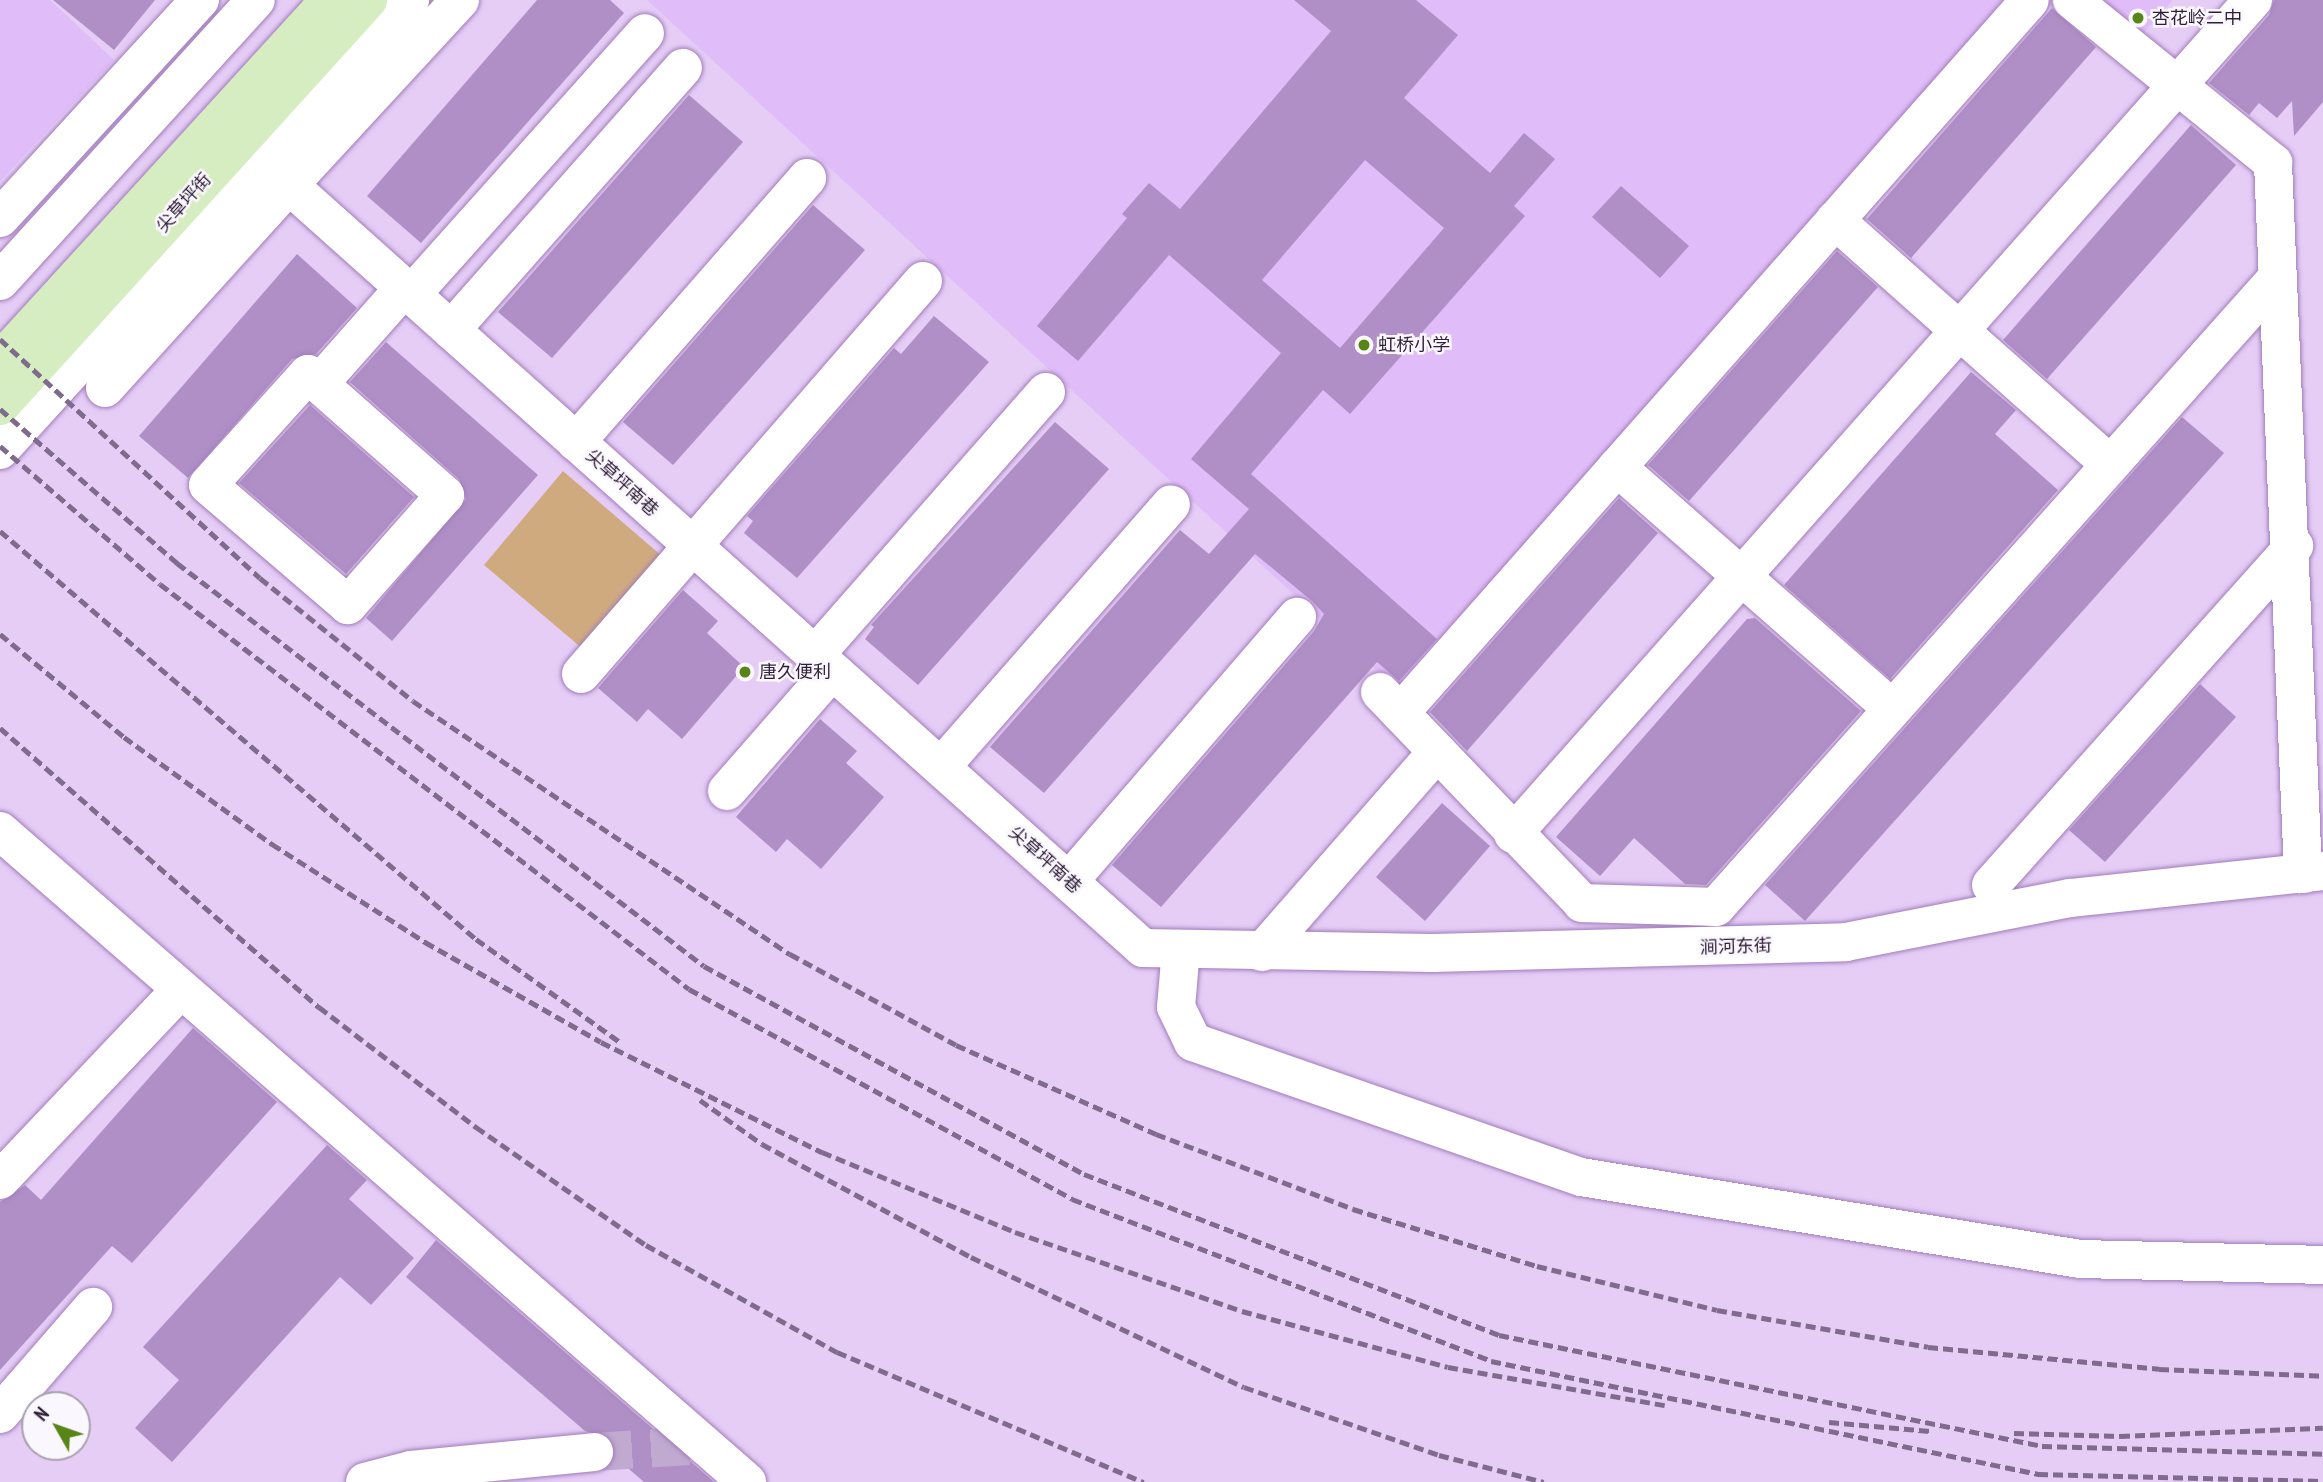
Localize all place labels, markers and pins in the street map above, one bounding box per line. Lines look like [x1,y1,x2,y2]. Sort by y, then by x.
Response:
place label: 杏花岭二中 [2152,7,2242,29]
marker: 杏花岭二中 [2130,10,2146,26]
place label: 虹桥小学 [1378,334,1450,356]
marker: 虹桥小学 [1356,337,1372,353]
place label: 唐久便利 [759,661,831,683]
marker: 唐久便利 [737,664,753,680]

